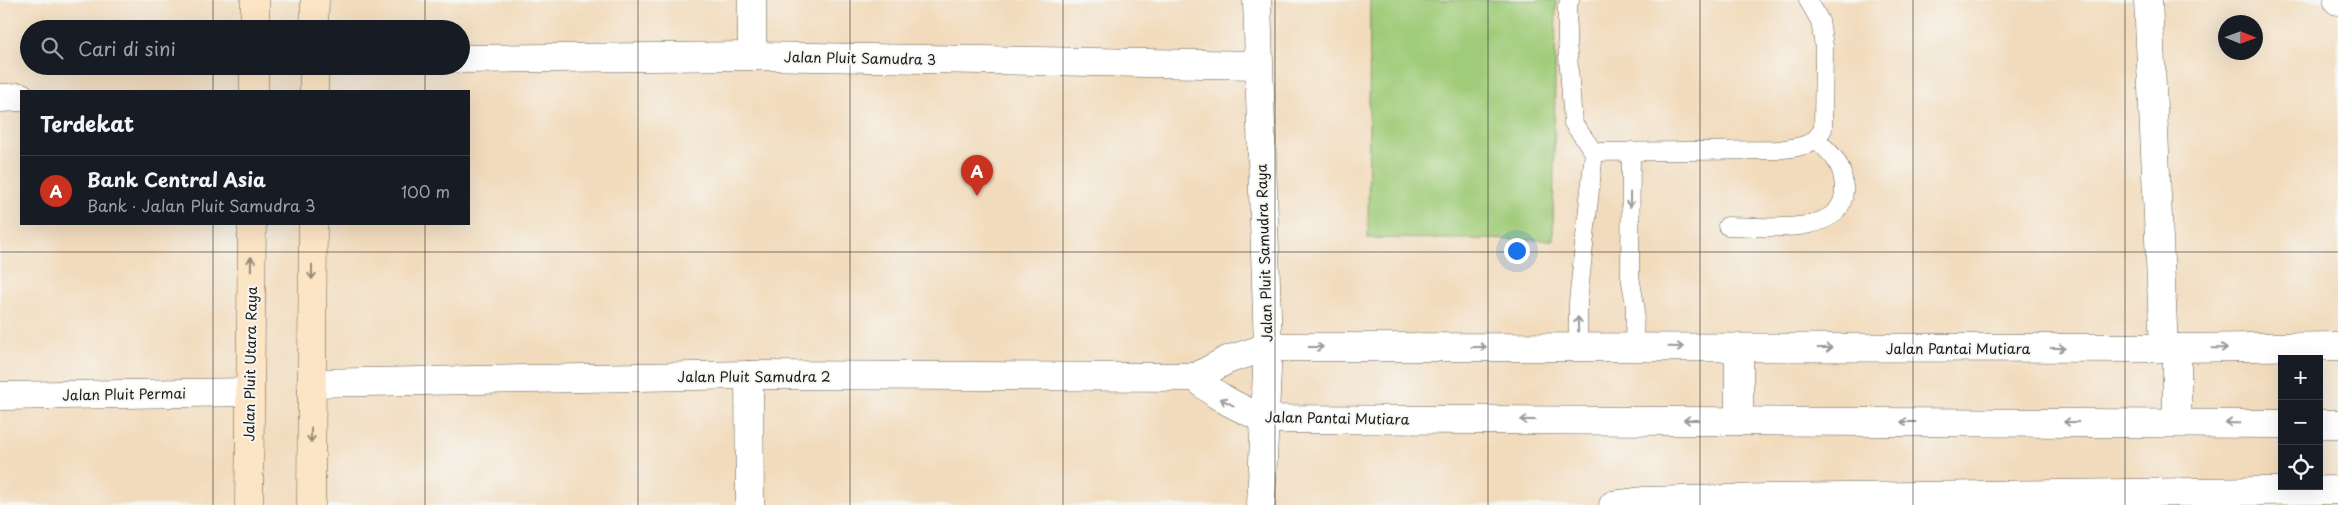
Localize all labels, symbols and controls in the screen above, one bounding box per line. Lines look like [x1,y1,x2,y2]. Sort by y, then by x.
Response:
north arrow [2218,15,2263,60]
search box [20,20,470,75]
icon: search [38,34,66,62]
text: Cari di sini [78,34,176,62]
street label: Jalan Pluit Samudra 3 [784,46,936,70]
text: Terdekat [40,107,134,139]
pin: A [961,155,993,196]
street label: Jalan Pluit Samudra Raya [1250,163,1278,342]
text: Bank Central Asia [87,165,266,193]
text: A [50,179,62,203]
text: 100 m [401,179,450,203]
one-way arrow [1625,192,1635,208]
text: Bank · Jalan Pluit Samudra 3 [87,193,316,217]
your location [1504,238,1530,264]
one-way arrow [246,256,256,272]
one-way arrow [307,264,317,280]
street label: Jalan Pluit Utara Raya [238,286,262,442]
one-way arrow [1573,317,1583,333]
street label: Jalan Pantai Mutiara [1886,338,2030,359]
one-way arrow [1308,342,1324,352]
one-way arrow [1470,342,1487,352]
one-way arrow [1668,342,1684,352]
one-way arrow [1816,343,1833,353]
one-way arrow [2049,343,2065,353]
one-way arrow [2212,343,2228,353]
map controls [2278,355,2323,490]
button: + [2278,355,2323,400]
street label: Jalan Pluit Samudra 2 [677,366,831,387]
street label: Jalan Pluit Permai [62,382,186,406]
one-way arrow [1220,397,1235,407]
button: − [2278,400,2323,445]
street label: Jalan Pantai Mutiara [1265,406,1410,430]
one-way arrow [1520,415,1536,425]
one-way arrow [1683,415,1699,425]
one-way arrow [1900,417,1916,427]
one-way arrow [2063,417,2079,427]
one-way arrow [2225,418,2242,428]
one-way arrow [306,426,316,443]
button: locate [2278,445,2323,490]

